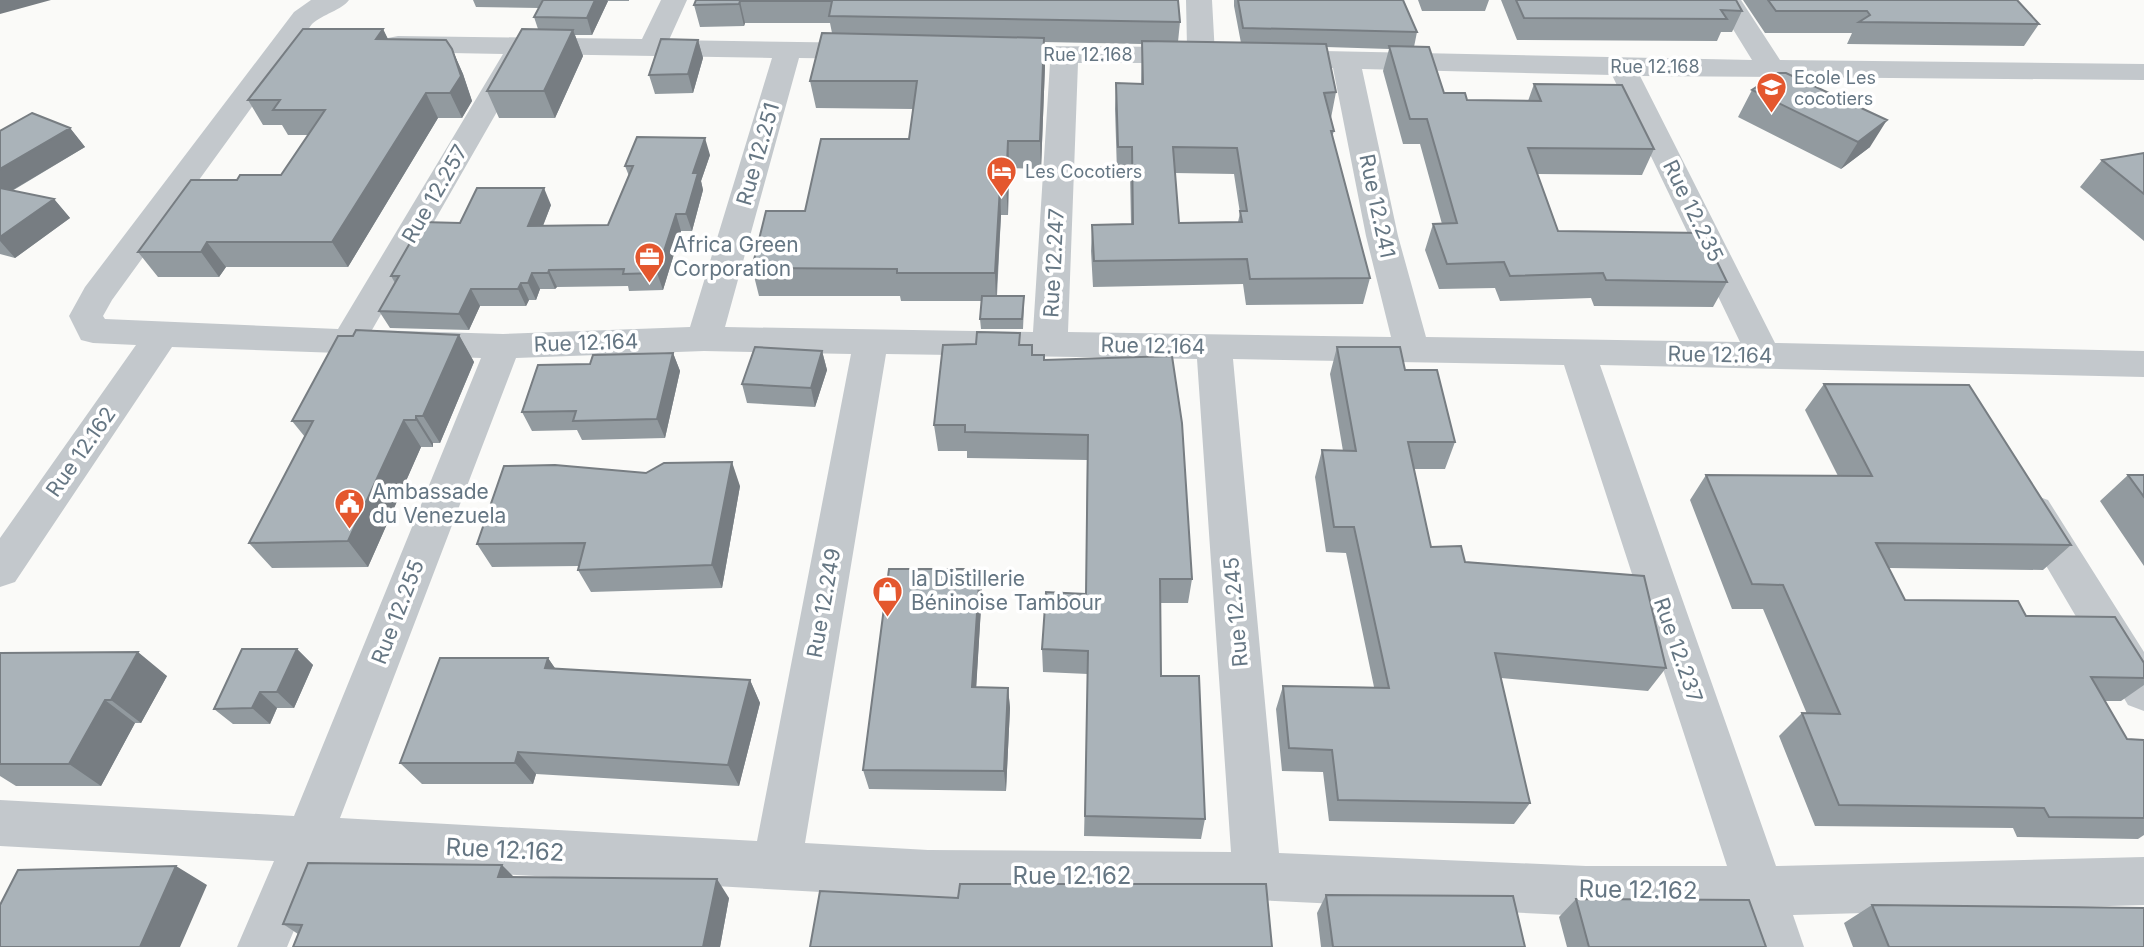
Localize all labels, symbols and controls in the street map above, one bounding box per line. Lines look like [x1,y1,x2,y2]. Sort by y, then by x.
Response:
street label: Rue 12.168 [1043,44,1133,65]
street label: Rue 12.168 [1610,56,1700,77]
place label: Ecole Les cocotiers [1794,67,1876,109]
school or university icon: Ecole Les cocotiers [1754,71,1788,115]
street label: Rue 12.251 [731,100,784,208]
street label: Rue 12.257 [397,140,473,247]
street label: Rue 12.241 [1354,152,1401,260]
hotel icon: Les Cocotiers [985,155,1019,199]
street label: Rue 12.235 [1658,156,1729,266]
place label: Les Cocotiers [1025,161,1142,182]
street label: Rue 12.247 [1038,208,1069,318]
place label: Africa Green Corporation [673,232,799,281]
office icon: Africa Green Corporation [633,240,667,284]
street label: Rue 12.164 [533,328,639,357]
street label: Rue 12.164 [1100,332,1206,359]
street label: Rue 12.164 [1667,341,1773,368]
street label: Rue 12.162 [41,402,121,501]
place label: Ambassade du Venezuela [372,479,506,528]
public building icon: Ambassade du Venezuela [332,487,366,531]
street label: Rue 12.249 [802,546,845,660]
street label: Rue 12.255 [366,556,429,668]
street label: Rue 12.245 [1218,556,1253,668]
place label: la Distillerie Béninoise Tambour [911,566,1102,615]
shop icon: la Distillerie Béninoise Tambour [871,574,905,618]
street label: Rue 12.237 [1649,594,1708,706]
street label: Rue 12.162 [445,832,565,867]
street label: Rue 12.162 [1013,861,1131,890]
street label: Rue 12.162 [1578,874,1698,905]

